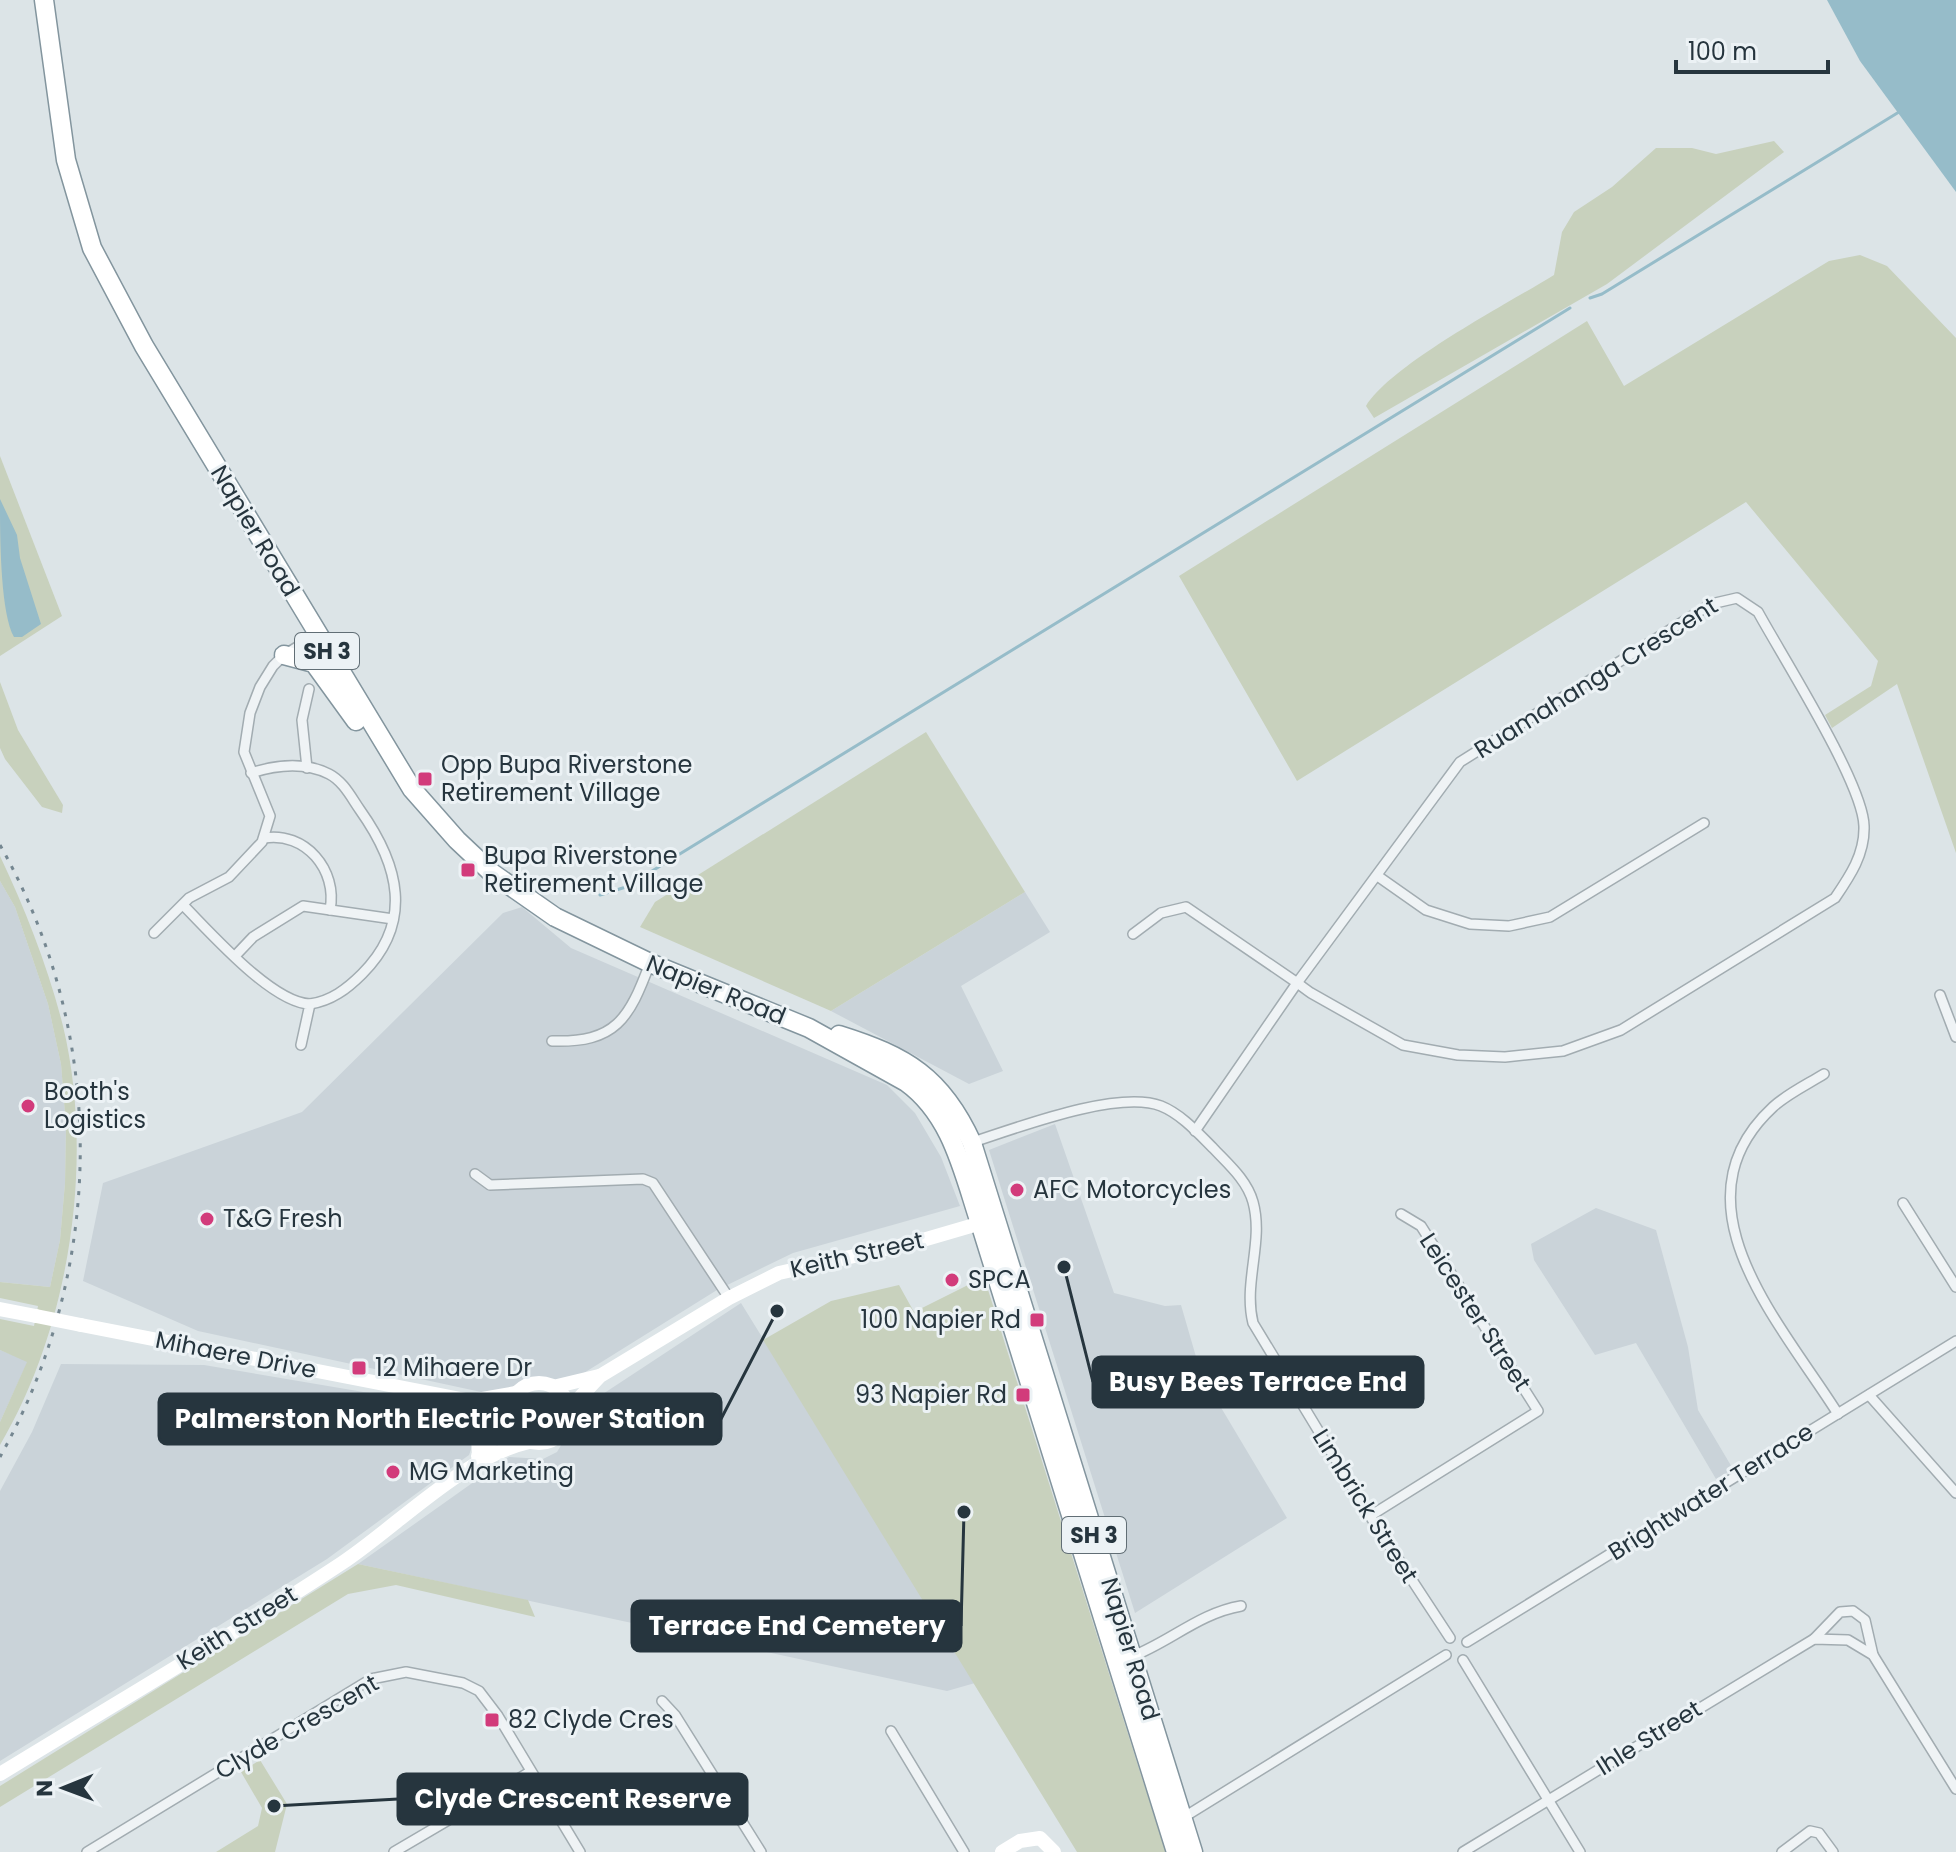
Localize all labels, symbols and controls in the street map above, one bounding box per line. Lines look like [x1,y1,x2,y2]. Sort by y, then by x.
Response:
scale bar [1676,24,1828,74]
text: 100 m [1688,35,1757,68]
street label: Napier Road [203,459,308,603]
street label: Ruamahanga Crescent [1468,589,1724,766]
road number: SH 3 [295,633,359,669]
place label: Opp Bupa Riverstone Retirement Village [441,748,692,809]
marker: Opp Bupa Riverstone Retirement Village [416,770,434,788]
place label: Bupa Riverstone Retirement Village [484,839,703,900]
marker: Bupa Riverstone Retirement Village [459,861,477,879]
street label: Napier Road [641,947,791,1033]
place label: Booth's Logistics [44,1075,146,1136]
marker: Booth's Logistics [19,1097,37,1115]
place label: AFC Motorcycles [1033,1173,1231,1206]
marker: AFC Motorcycles [1008,1181,1026,1199]
place label: T&G Fresh [223,1202,343,1235]
marker: T&G Fresh [198,1210,216,1228]
street label: Keith Street [787,1223,927,1286]
street label: Leicester Street [1412,1226,1539,1397]
place label: SPCA [968,1263,1031,1296]
marker: SPCA [943,1271,961,1289]
place label: 100 Napier Rd [860,1303,1021,1336]
marker: 100 Napier Rd [1028,1311,1046,1329]
street label: Mihaere Drive [153,1323,319,1386]
place label: 12 Mihaere Dr [375,1351,532,1384]
callout: Busy Bees Terrace End [1093,1357,1423,1407]
marker: 12 Mihaere Dr [350,1359,368,1377]
text: Busy Bees Terrace End [1109,1364,1407,1400]
place label: 93 Napier Rd [855,1378,1007,1411]
marker: 93 Napier Rd [1014,1386,1032,1404]
callout: Palmerston North Electric Power Station [159,1394,721,1444]
text: Palmerston North Electric Power Station [175,1401,705,1437]
street label: Brightwater Terrace [1602,1415,1820,1568]
street label: Limbrick Street [1305,1422,1426,1589]
place label: MG Marketing [409,1455,574,1488]
marker: MG Marketing [384,1463,402,1481]
road number: SH 3 [1062,1517,1126,1553]
street label: Napier Road [1093,1573,1168,1724]
street label: Keith Street [170,1578,303,1678]
callout: Terrace End Cemetery [632,1601,961,1651]
text: Terrace End Cemetery [649,1608,946,1644]
street label: Clyde Crescent [209,1666,385,1787]
street label: Ihle Street [1590,1692,1708,1783]
place label: 82 Clyde Cres [508,1703,674,1736]
marker: 82 Clyde Cres [483,1711,501,1729]
north arrow [24,1748,104,1828]
callout: Clyde Crescent Reserve [398,1774,747,1824]
text: N [29,1780,60,1797]
text: Clyde Crescent Reserve [415,1781,731,1817]

